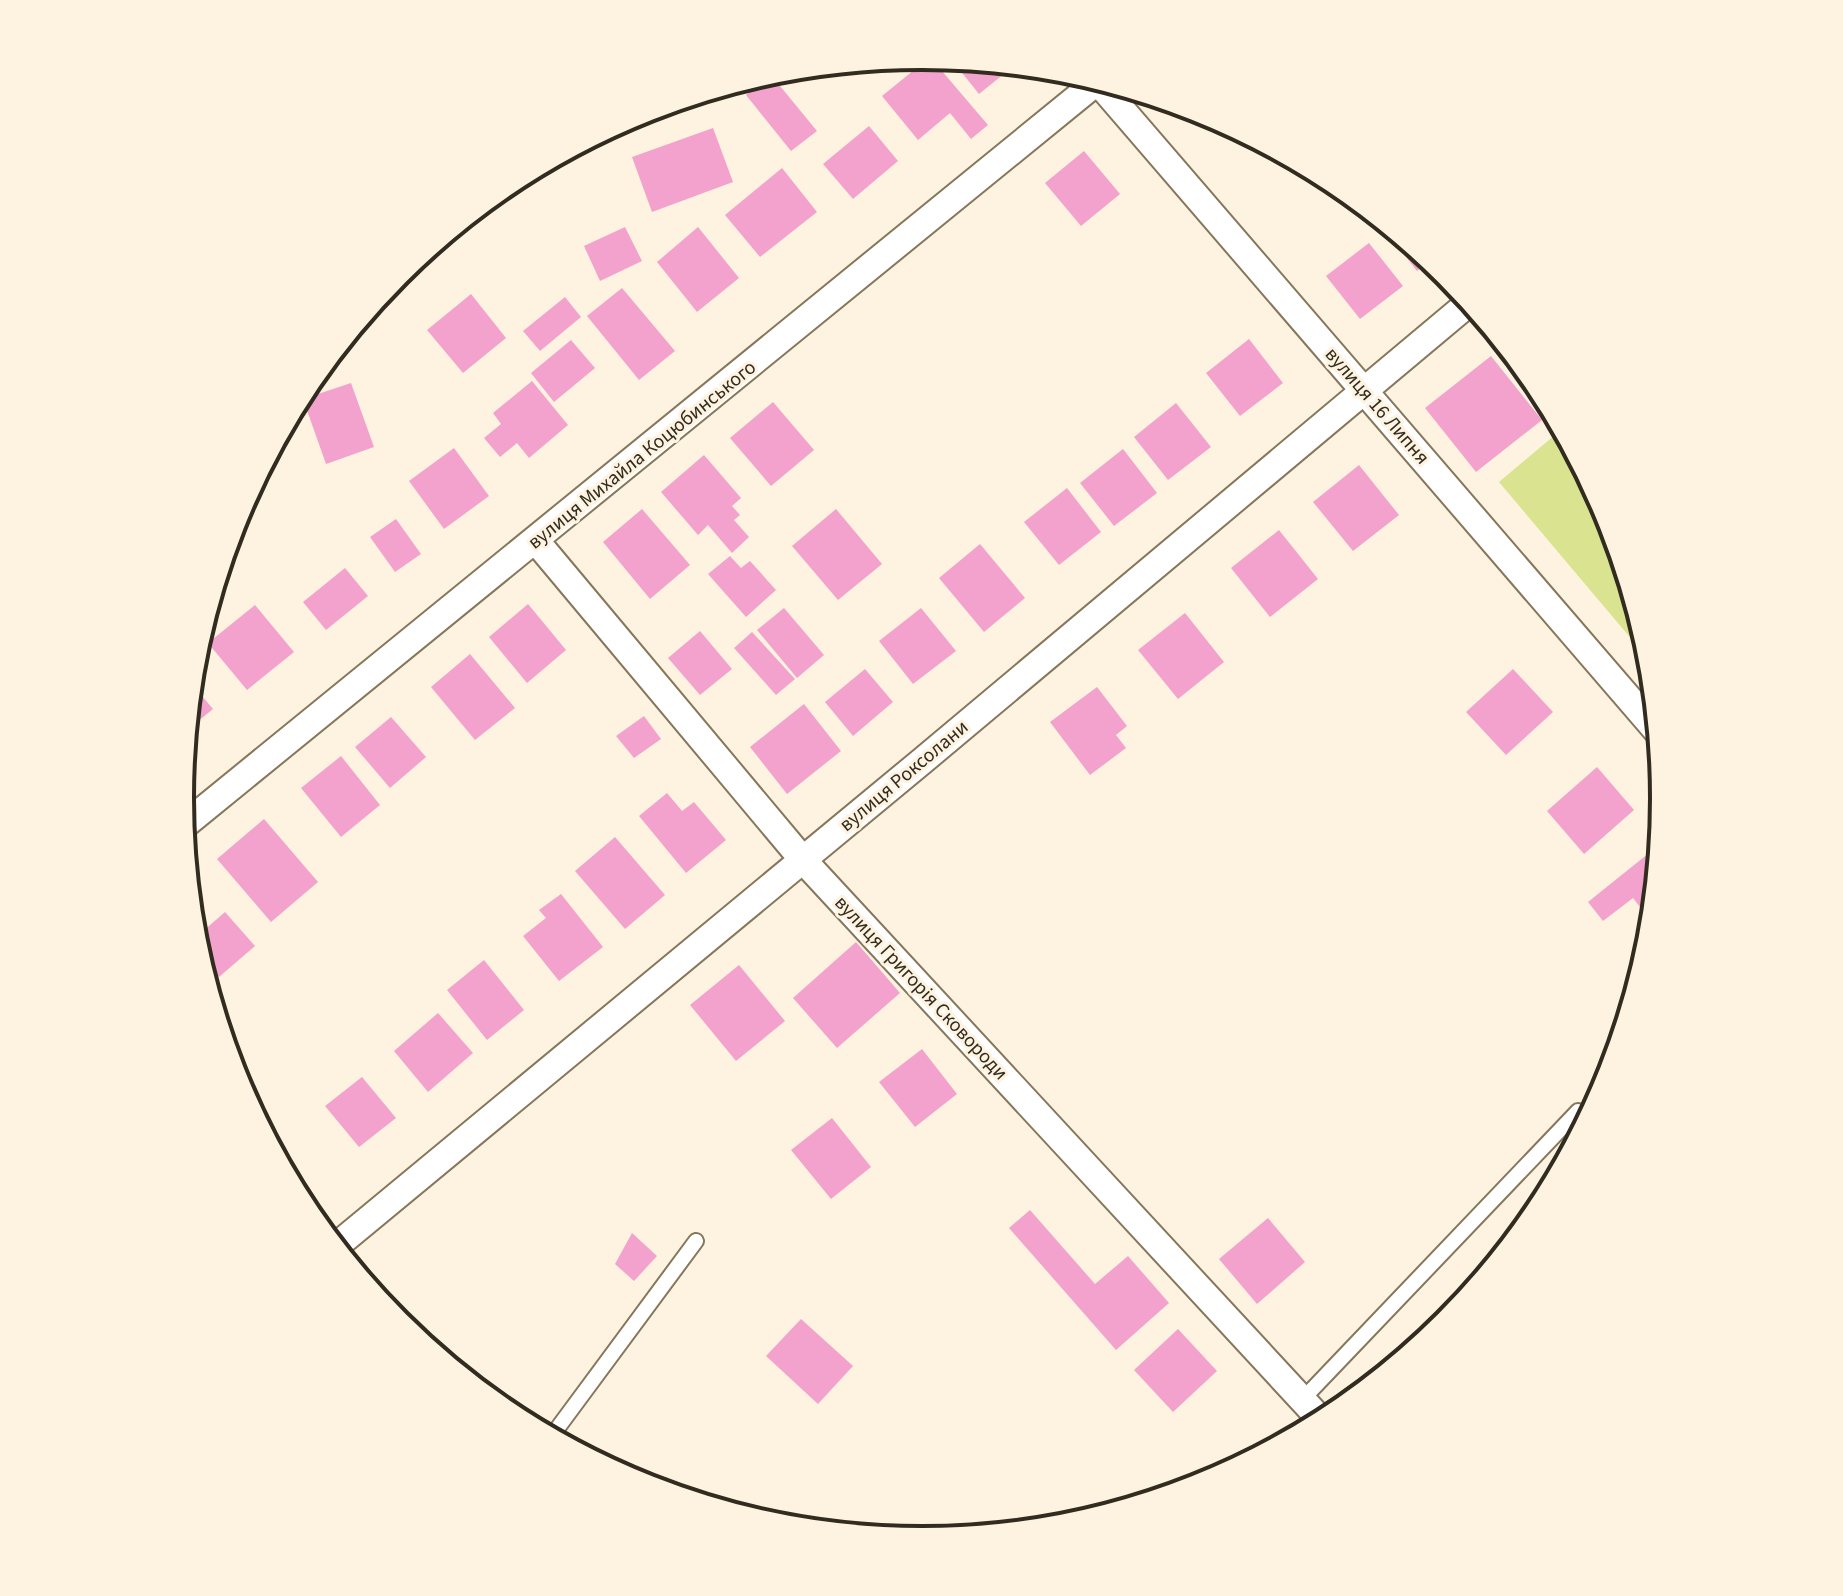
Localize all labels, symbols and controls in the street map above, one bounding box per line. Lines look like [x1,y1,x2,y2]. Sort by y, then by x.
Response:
street label: вулиця 16 Липня [1318,341,1436,471]
street label: вулиця Михайла Коцюбинського [522,354,762,556]
street label: вулиця Роксолани [833,714,975,838]
street label: вулиця Григорія Сковороди [828,890,1014,1086]

